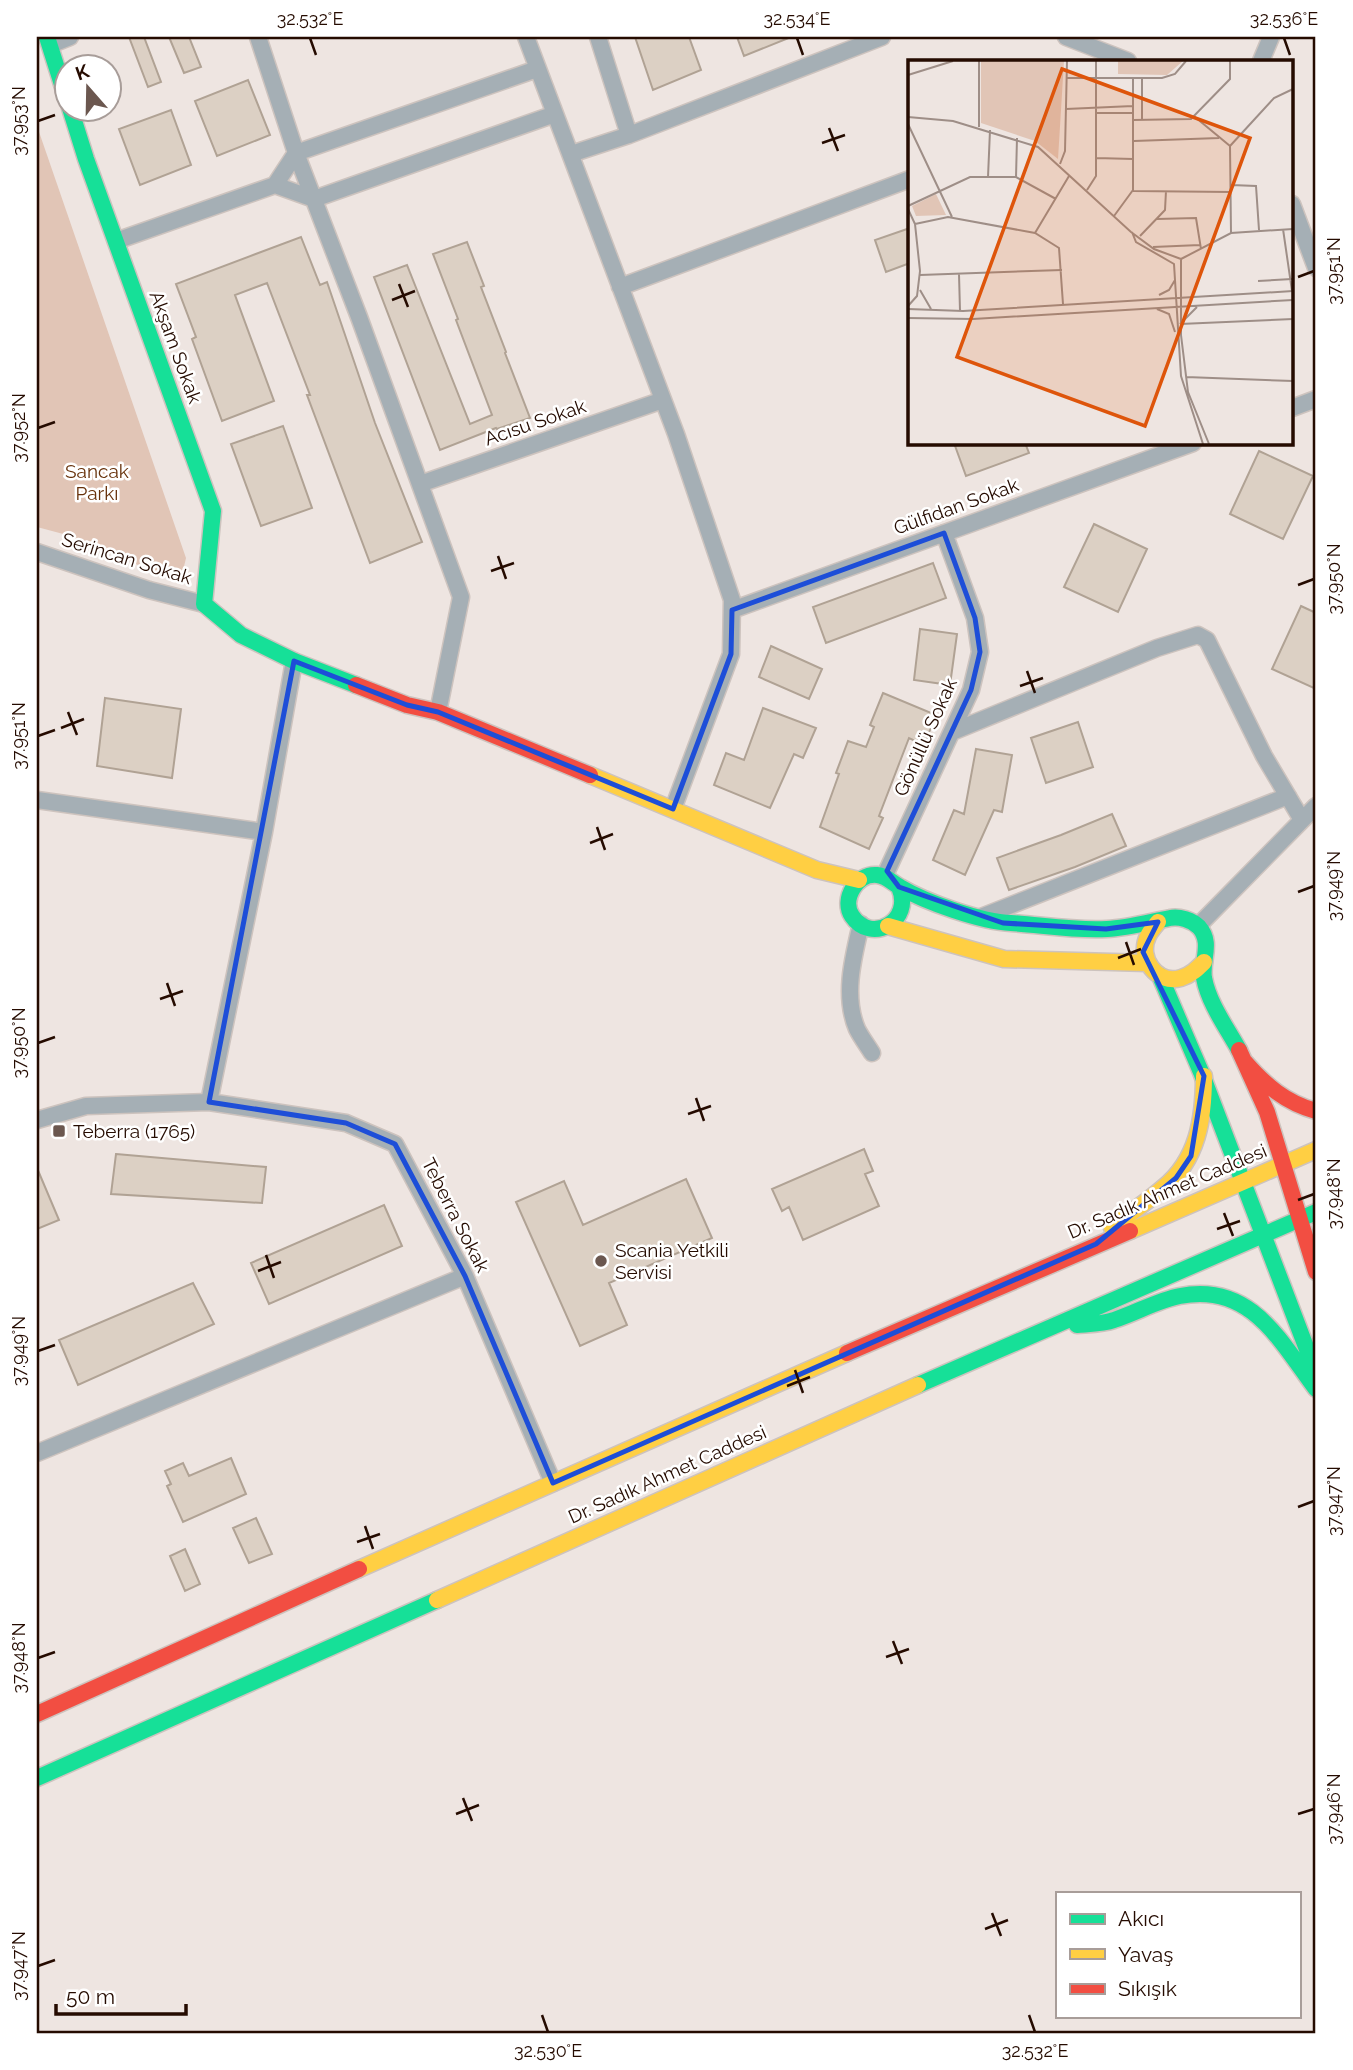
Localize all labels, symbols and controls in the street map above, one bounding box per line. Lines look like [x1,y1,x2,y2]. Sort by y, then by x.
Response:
text: 32.532°E [277,8,343,29]
text: 32.534°E [763,8,831,29]
text: 32.536°E [1250,8,1318,29]
north arrow [52,52,122,122]
text: K [72,59,92,85]
inset map [908,60,1294,444]
text: 37.953°N [8,86,29,156]
text: 37.951°N [1323,237,1344,305]
street label: Akşam Sokak [145,288,207,406]
text: 37.952°N [8,393,29,463]
street label: Acısu Sokak [481,394,589,450]
park label: Sancak Parkı [65,460,129,504]
street label: Gülfidan Sokak [891,473,1021,539]
street label: Serincan Sokak [59,528,195,588]
text: 37.950°N [1323,543,1344,615]
street label: Gönüllü Sokak [889,674,961,800]
text: 37.951°N [8,702,29,770]
text: 37.949°N [1323,851,1344,921]
text: 37.950°N [8,1007,29,1079]
place label: Teberra (1765) [73,1120,195,1142]
marker: Teberra (1765) [51,1123,67,1139]
street label: Dr. Sadık Ahmet Caddesi [1064,1139,1270,1243]
street label: Teberra Sokak [418,1154,494,1276]
text: 37.948°N [1323,1158,1344,1230]
place label: Scania Yetkili Servisi [615,1239,729,1283]
marker: Scania Yetkili Servisi [593,1253,609,1269]
text: 37.949°N [8,1316,29,1386]
street label: Dr. Sadık Ahmet Caddesi [565,1420,769,1528]
text: 37.947°N [1323,1466,1344,1536]
text: 37.948°N [8,1622,29,1694]
text: 37.946°N [1323,1773,1344,1845]
legend [1056,1892,1300,2018]
text: Akıcı [1118,1906,1164,1931]
text: 37.947°N [8,1931,29,2001]
text: Yavaş [1118,1942,1173,1967]
scale bar [56,1972,186,2016]
text: Sıkışık [1118,1976,1177,2001]
text: 50 m [66,1984,115,2009]
text: 32.530°E [514,2040,582,2061]
text: 32.532°E [1002,2040,1068,2061]

